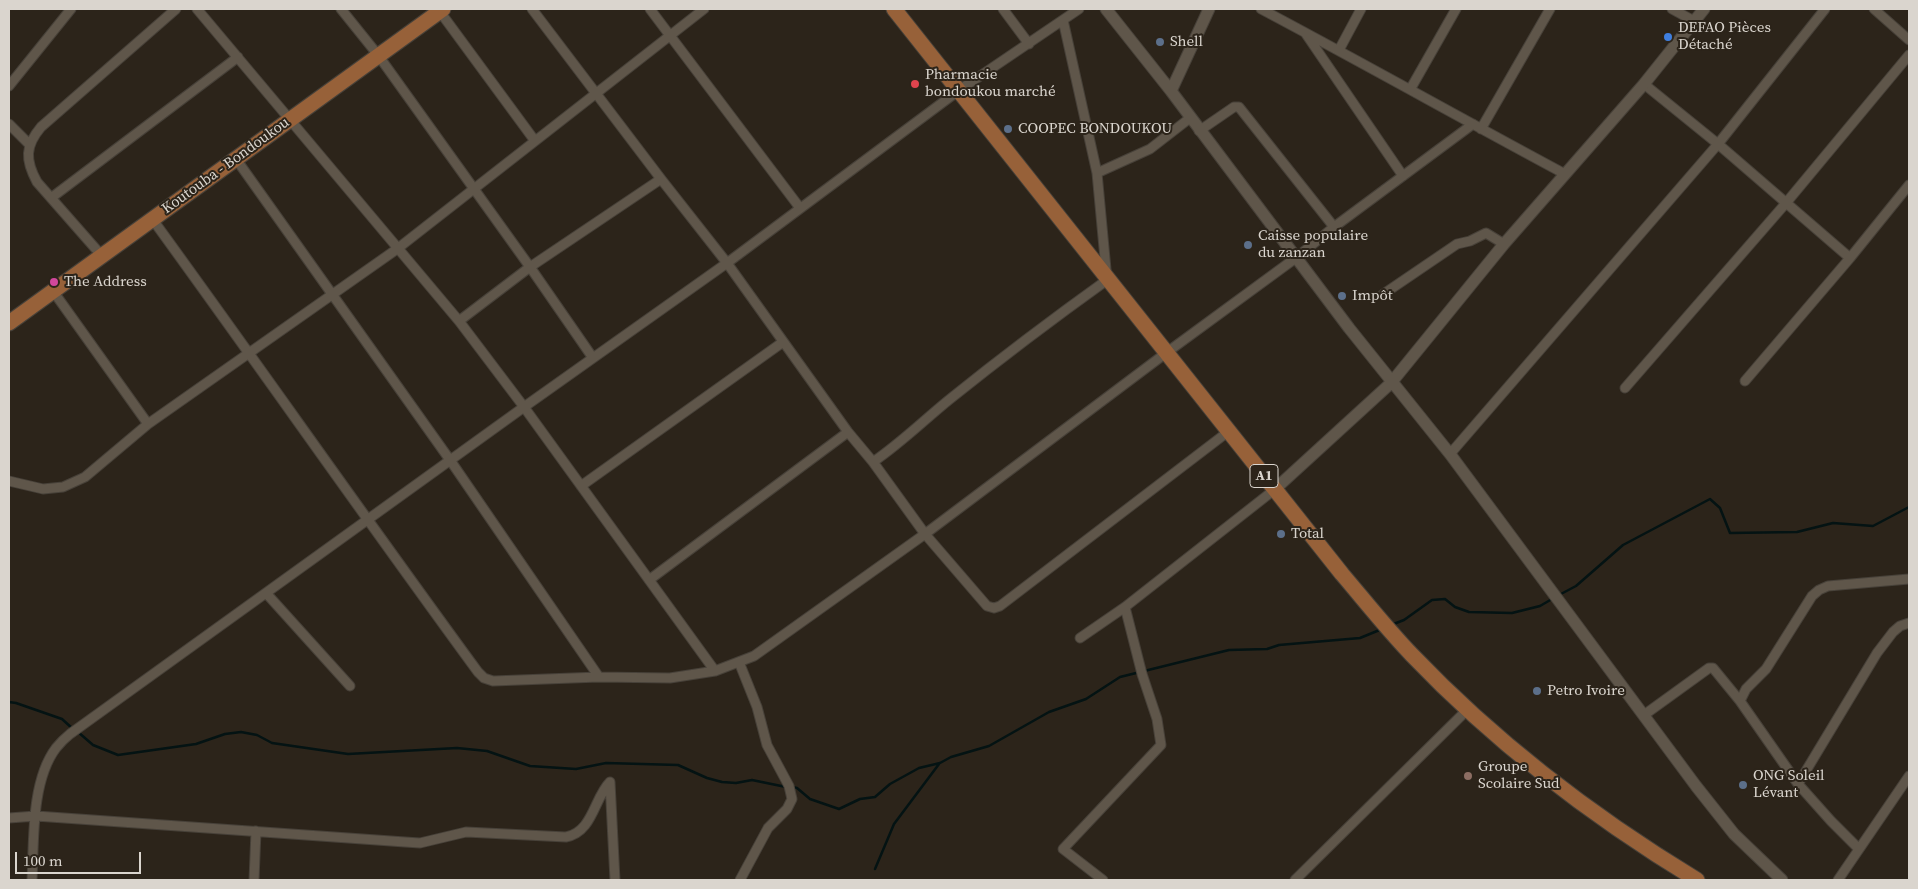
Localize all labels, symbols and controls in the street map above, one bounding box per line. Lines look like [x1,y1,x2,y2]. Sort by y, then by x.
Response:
place label: DEFAO Pièces Détaché [1678,19,1771,54]
marker: DEFAO Pièces Détaché [1662,31,1674,43]
place label: Shell [1170,33,1203,51]
marker: Shell [1154,36,1166,48]
place label: Pharmacie bondoukou marché [925,66,1056,101]
marker: Pharmacie bondoukou marché [909,78,921,90]
street label: Koutouba - Bondoukou [159,114,293,218]
place label: COOPEC BONDOUKOU [1018,120,1172,138]
marker: COOPEC BONDOUKOU [1002,123,1014,135]
place label: Caisse populaire du zanzan [1258,227,1368,262]
marker: Caisse populaire du zanzan [1242,239,1254,251]
place label: The Address [64,273,147,291]
marker: The Address [48,276,60,288]
place label: Impôt [1352,287,1393,305]
marker: Impôt [1336,290,1348,302]
road number: A1 [1250,464,1278,488]
place label: Total [1291,525,1324,543]
marker: Total [1275,528,1287,540]
place label: Petro Ivoire [1547,682,1625,700]
marker: Petro Ivoire [1531,685,1543,697]
place label: Groupe Scolaire Sud [1478,758,1559,793]
place label: ONG Soleil Lévant [1753,767,1825,802]
marker: Groupe Scolaire Sud [1462,770,1474,782]
marker: ONG Soleil Lévant [1737,779,1749,791]
scale bar [18,842,144,874]
text: 100 m [23,850,63,871]

